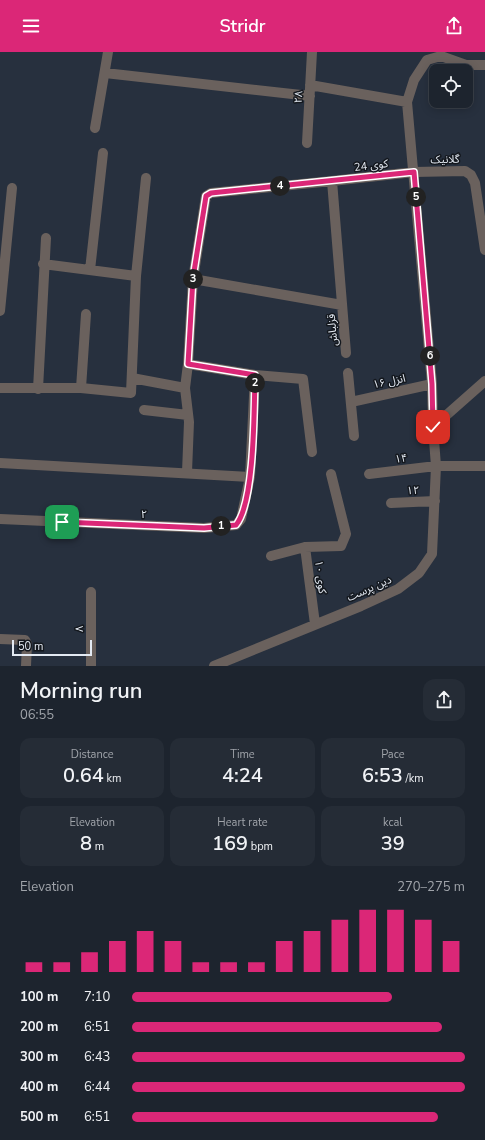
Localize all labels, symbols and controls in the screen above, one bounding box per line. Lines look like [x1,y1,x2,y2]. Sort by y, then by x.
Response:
text: Stridr [219,14,266,38]
icon: menu [20,15,42,37]
icon: share [443,15,465,37]
map controls [429,64,473,108]
button: locate [429,64,473,108]
street label: ۲۸ [291,90,306,104]
street label: گلانیک [430,152,460,167]
street label: کوی 24 [353,156,389,175]
pin: 4 [270,176,290,196]
text: 4 [277,178,283,193]
pin: 5 [406,187,426,207]
text: 5 [413,189,419,204]
pin: 3 [183,269,203,289]
text: 3 [190,271,196,286]
street label: قزلباش [324,313,341,347]
pin: 6 [420,346,440,366]
text: 6 [427,348,433,363]
street label: ۱۶ انزل [371,371,407,392]
pin: 2 [245,373,265,393]
text: 2 [252,375,258,390]
pin [416,410,450,444]
icon: check [422,416,444,438]
street label: ۱۴ [394,450,408,467]
street label: ۱۲ [406,483,420,498]
pin [45,505,79,539]
street label: ۲ [141,507,147,522]
icon: arrive [51,511,73,533]
pin: 1 [211,516,231,536]
text: 1 [218,518,224,533]
street label: کوی ۱۰ [311,560,330,595]
street label: دین پرست [345,572,394,605]
street label: ۸ [72,625,87,632]
scale bar [12,638,92,657]
text: 50 m [18,639,43,654]
text: Morning run [20,676,143,706]
button: share [423,679,465,721]
text: 06:55 [20,706,54,724]
text: Distance [71,747,114,762]
text: Time [230,747,255,762]
text: Pace [381,747,405,762]
text: 0.64 [63,762,104,789]
text: 4:24 [222,762,263,789]
text: 6:53 [362,762,403,789]
text: km [104,771,121,786]
text: /km [403,771,424,786]
text: Elevation [69,815,115,830]
text: Heart rate [217,815,268,830]
text: kcal [383,815,403,830]
text: 8 [80,830,92,857]
text: 169 [212,830,248,857]
text: 39 [381,830,405,857]
text: m [92,839,104,854]
text: bpm [248,839,273,854]
text: Elevation [20,878,74,896]
text: 270–275 m [397,878,465,896]
text: 100 m [20,988,58,1006]
text: 7:10 [84,988,110,1006]
text: 200 m [20,1018,58,1036]
text: 6:51 [84,1018,110,1036]
text: 300 m [20,1048,58,1066]
text: 6:43 [84,1048,110,1066]
text: 400 m [20,1078,58,1096]
text: 6:44 [84,1078,110,1096]
text: 500 m [20,1108,58,1126]
text: 6:51 [84,1108,110,1126]

